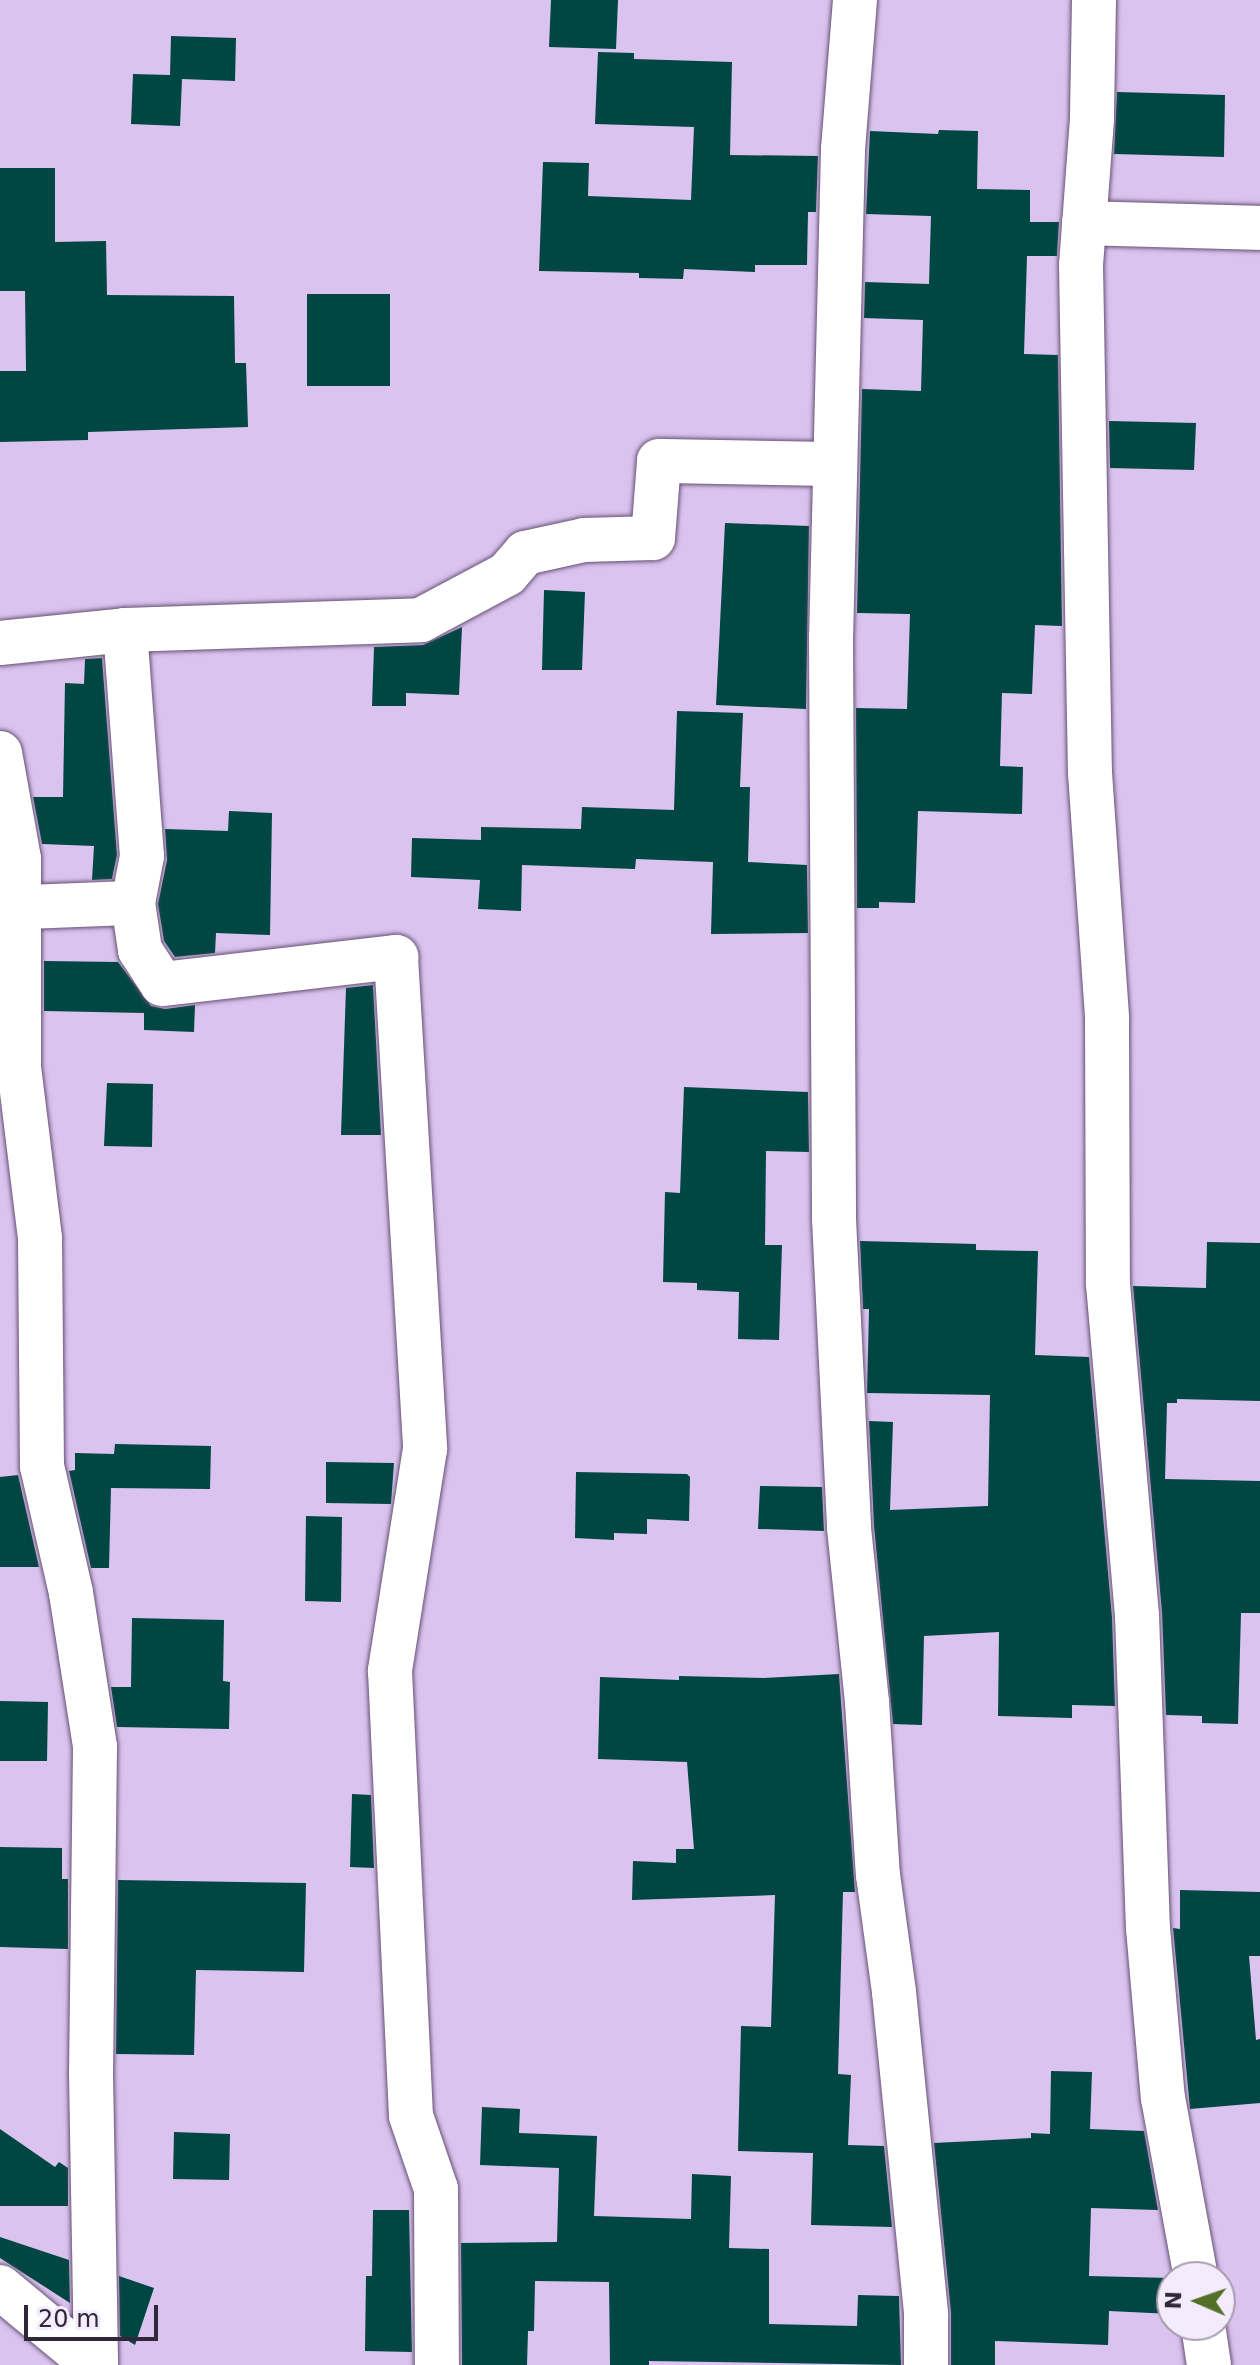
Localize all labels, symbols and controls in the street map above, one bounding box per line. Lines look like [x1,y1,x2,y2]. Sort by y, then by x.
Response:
north arrow [1156,2261,1236,2341]
scale bar [28,2289,162,2339]
text: N [1161,2291,1186,2310]
text: 20 m [38,2305,100,2333]

